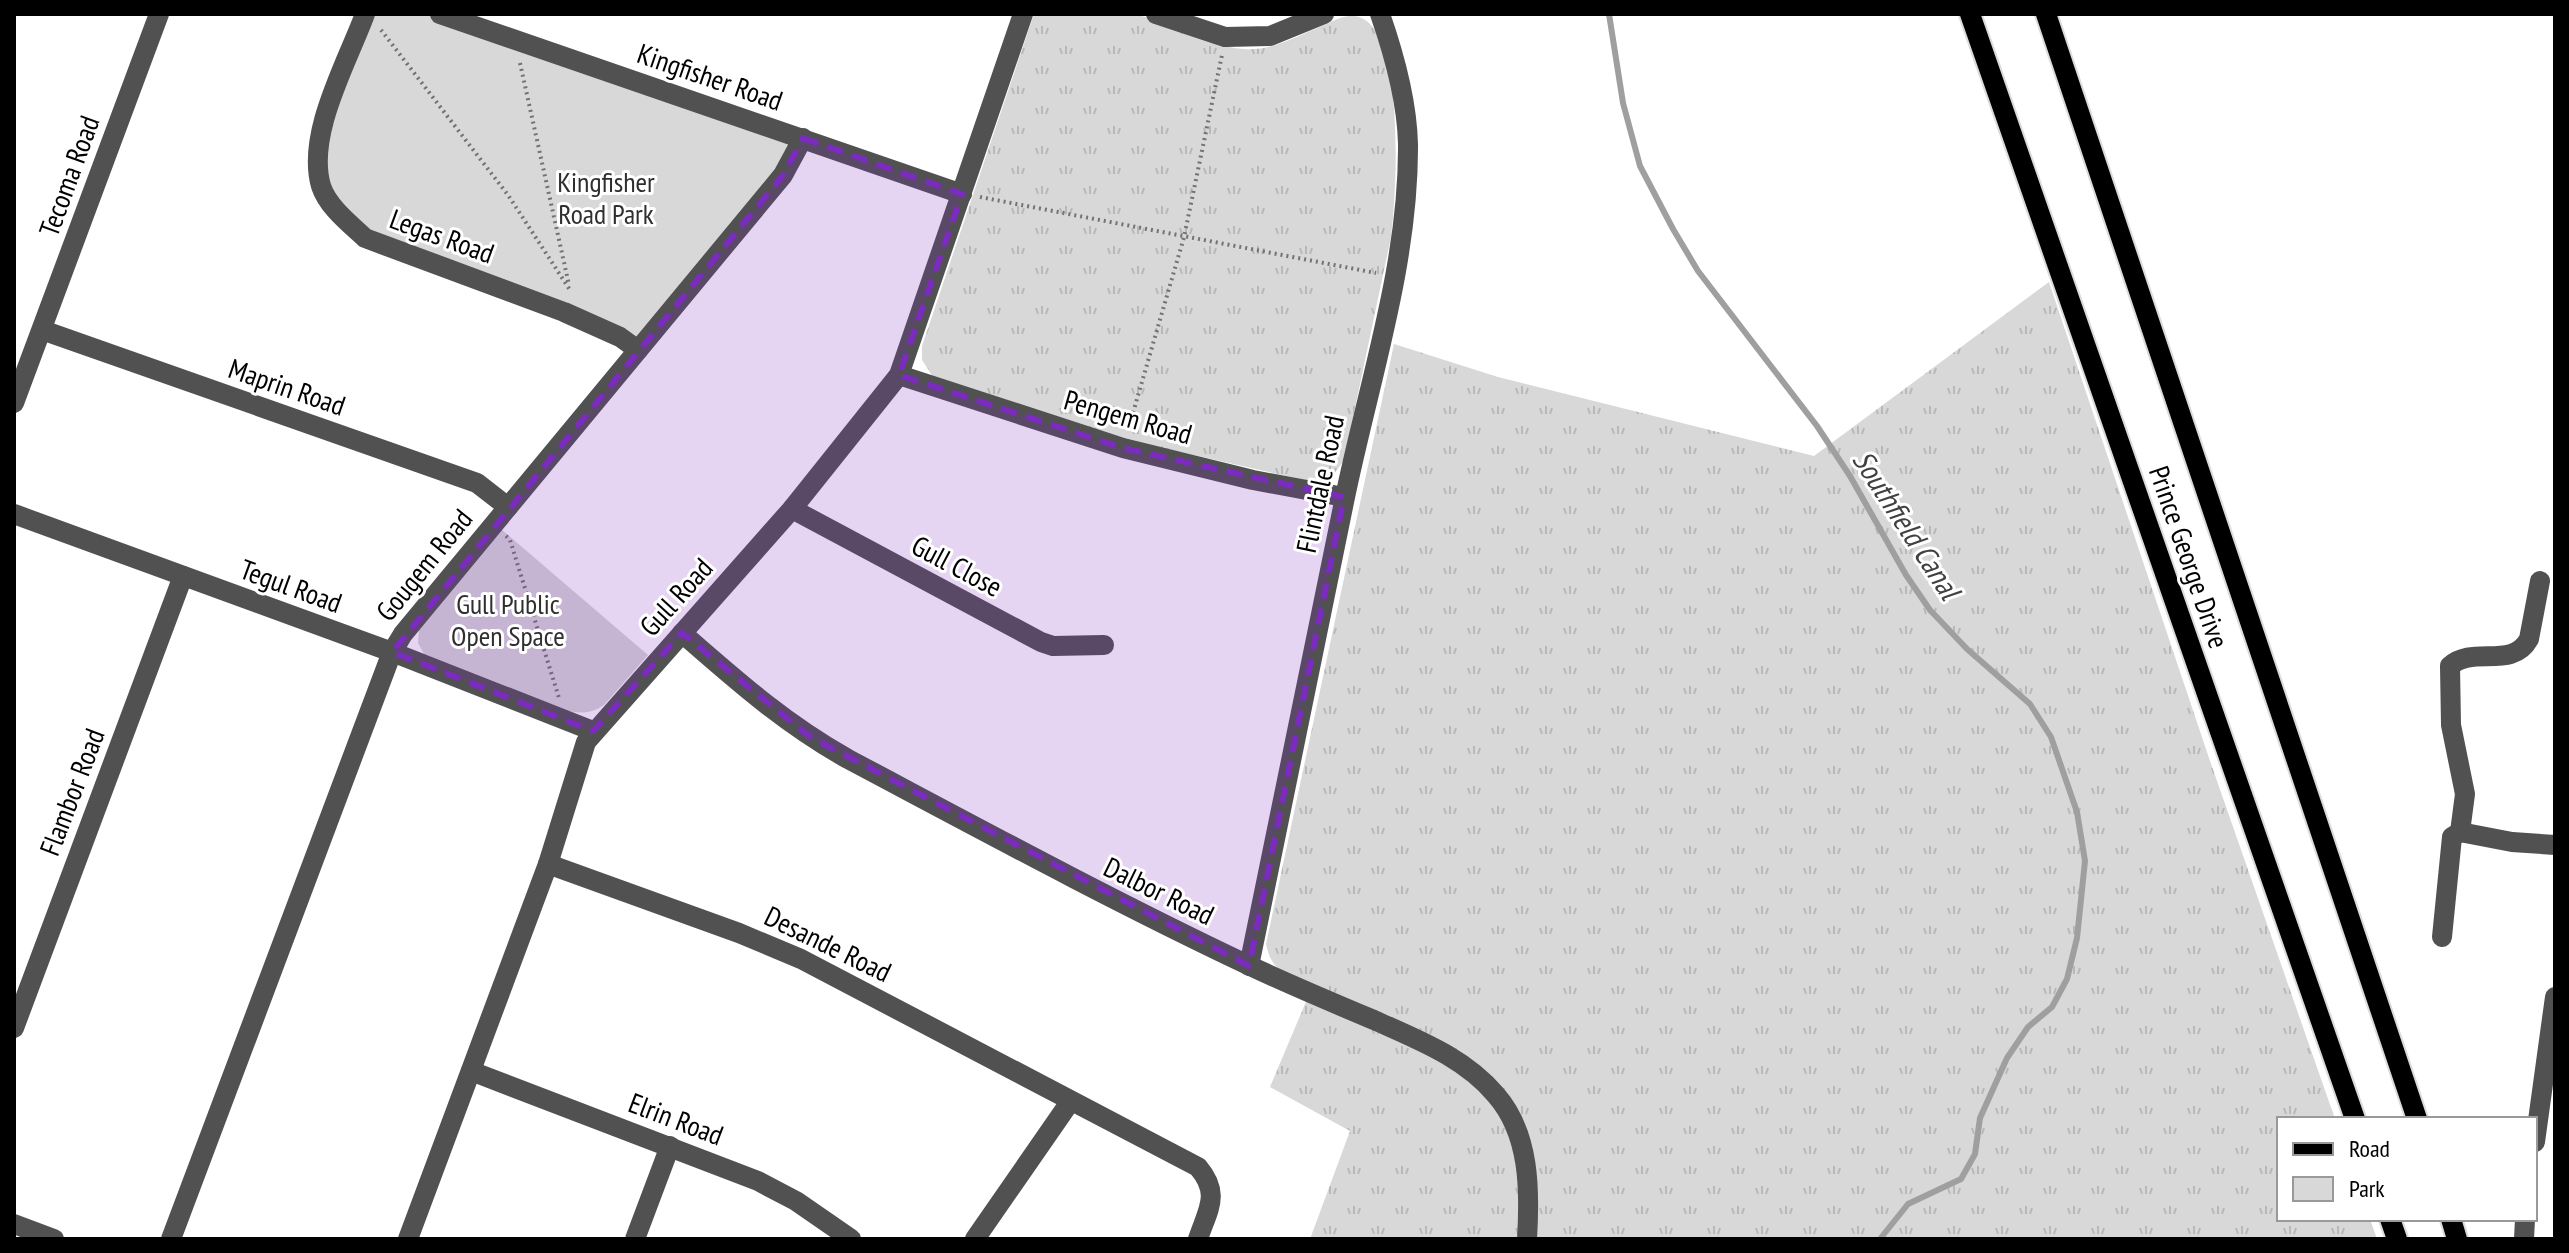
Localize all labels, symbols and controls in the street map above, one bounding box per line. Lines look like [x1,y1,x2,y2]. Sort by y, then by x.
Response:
street label: Kingfisher Road [633,34,788,119]
street label: Tecoma Road [30,110,107,241]
park label: Kingfisher Road Park [557,163,655,232]
street label: Legas Road [385,200,499,271]
street label: Maprin Road [224,349,350,424]
street label: Pengem Road [1060,381,1196,452]
street label: Flintdale Road [1287,412,1352,556]
water label: Southfield Canal [1845,442,1971,608]
street label: Prince George Drive [2141,461,2238,653]
street label: Gougem Road [367,501,480,628]
street label: Gull Close [906,526,1009,605]
street label: Tegul Road [235,550,347,621]
street label: Gull Road [631,550,720,643]
park label: Gull Public Open Space [451,585,565,654]
street label: Flambor Road [30,723,113,861]
street label: Dalbor Road [1098,848,1220,933]
street label: Desande Road [759,897,898,990]
street label: Elrin Road [624,1084,729,1153]
legend [2277,1117,2537,1221]
text: Road [2349,1133,2390,1164]
text: Park [2349,1173,2385,1204]

